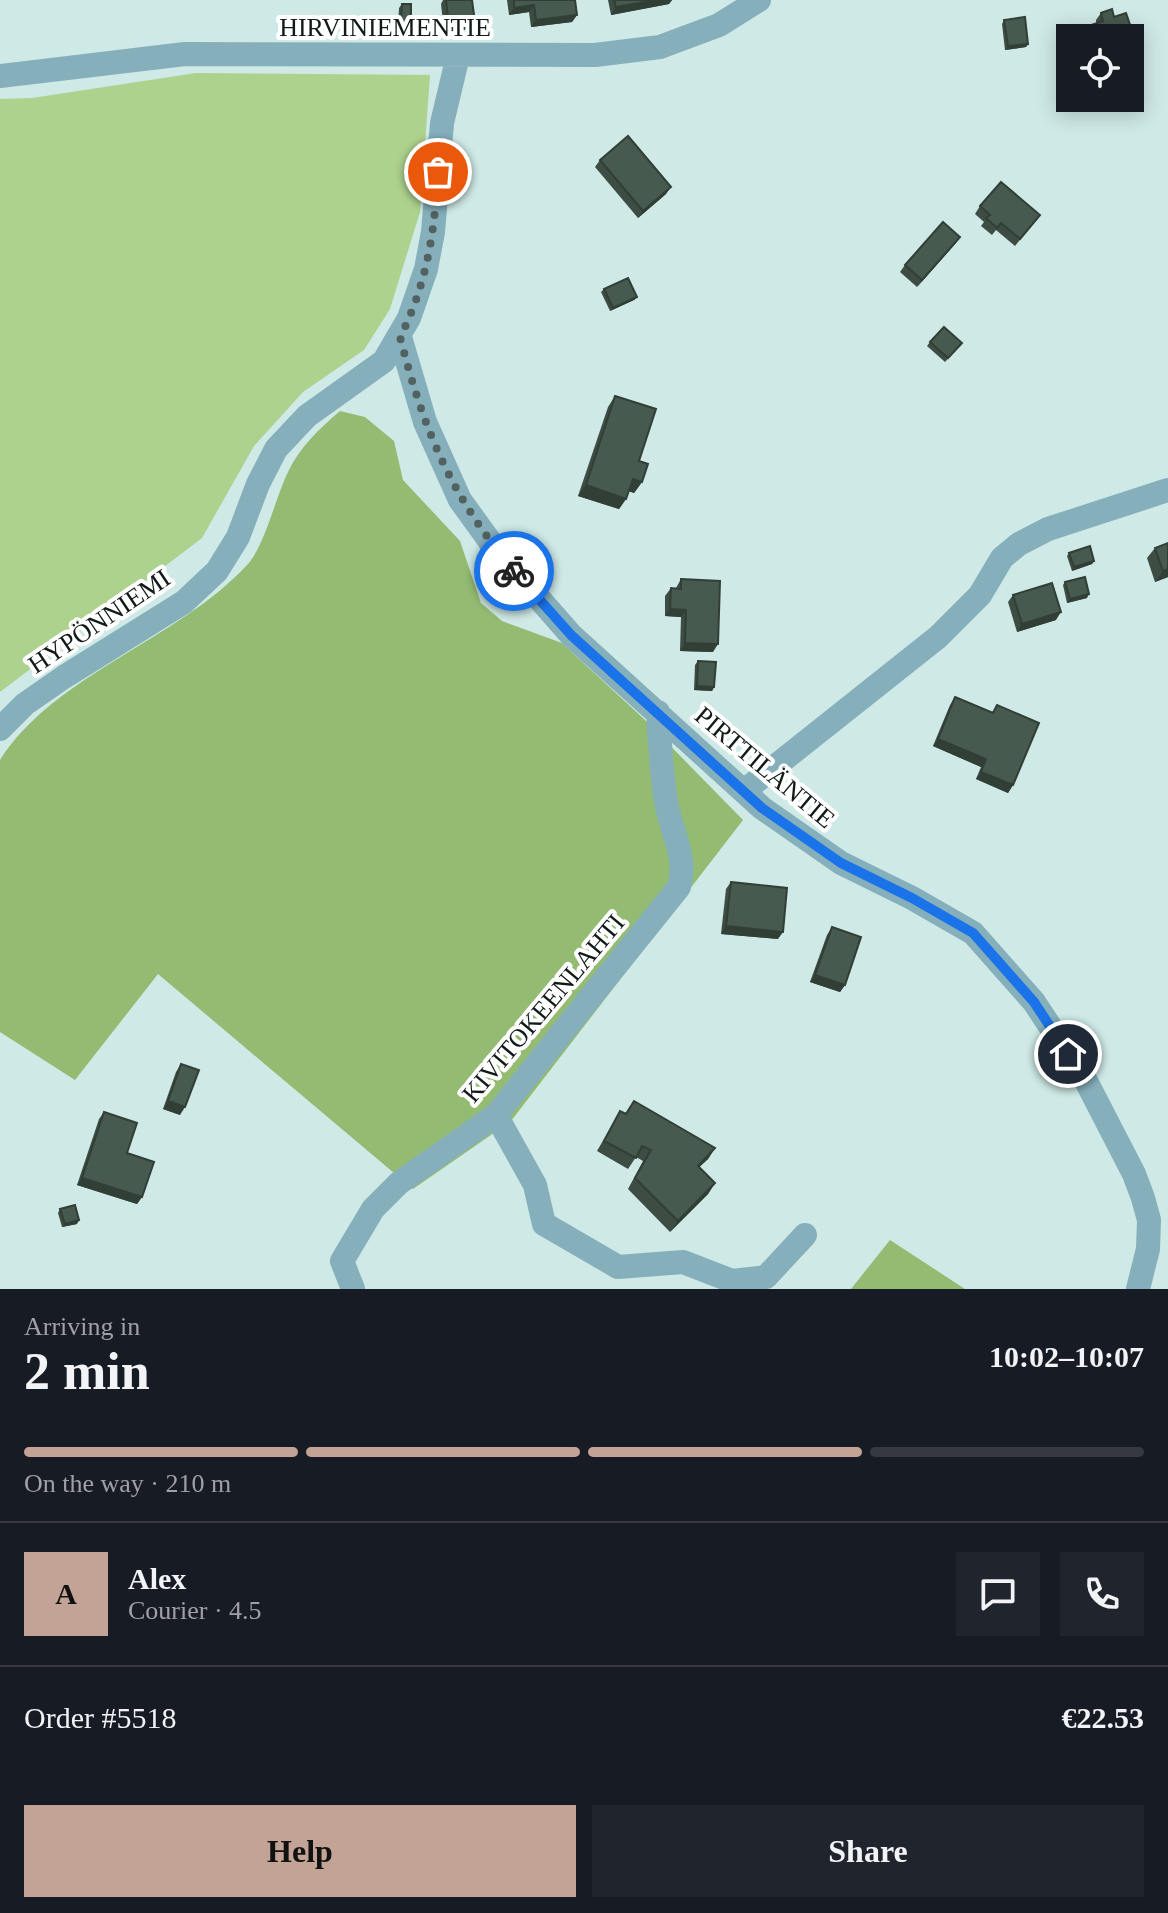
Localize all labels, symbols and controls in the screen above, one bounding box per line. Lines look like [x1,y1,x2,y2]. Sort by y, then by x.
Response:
street label: HIRVINIEMENTIE [279,13,491,42]
map controls [1056,24,1144,112]
button: locate [1056,24,1144,112]
pin [404,138,472,206]
icon: bag [416,150,460,194]
courier [474,531,554,611]
icon: bike [492,549,536,593]
street label: HYPÖNNIEMI [23,563,176,679]
street label: PIRTTILÄNTIE [689,701,840,834]
street label: KIVITOKEENLAHTI [456,908,630,1108]
pin [1034,1020,1102,1088]
icon: home [1046,1032,1090,1076]
text: Arriving in [24,1312,140,1341]
text: 10:02–10:07 [989,1340,1144,1373]
text: 2 min [24,1343,150,1400]
text: On the way · 210 m [24,1469,231,1498]
button: chat [956,1552,1040,1636]
button: phone [1060,1552,1144,1636]
text: Alex [128,1562,186,1595]
text: A [55,1577,77,1610]
text: Courier · 4.5 [128,1596,262,1625]
text: Order #5518 [24,1701,176,1734]
text: €22.53 [1062,1701,1144,1734]
button: Help [24,1805,576,1897]
button: Share [592,1805,1144,1897]

